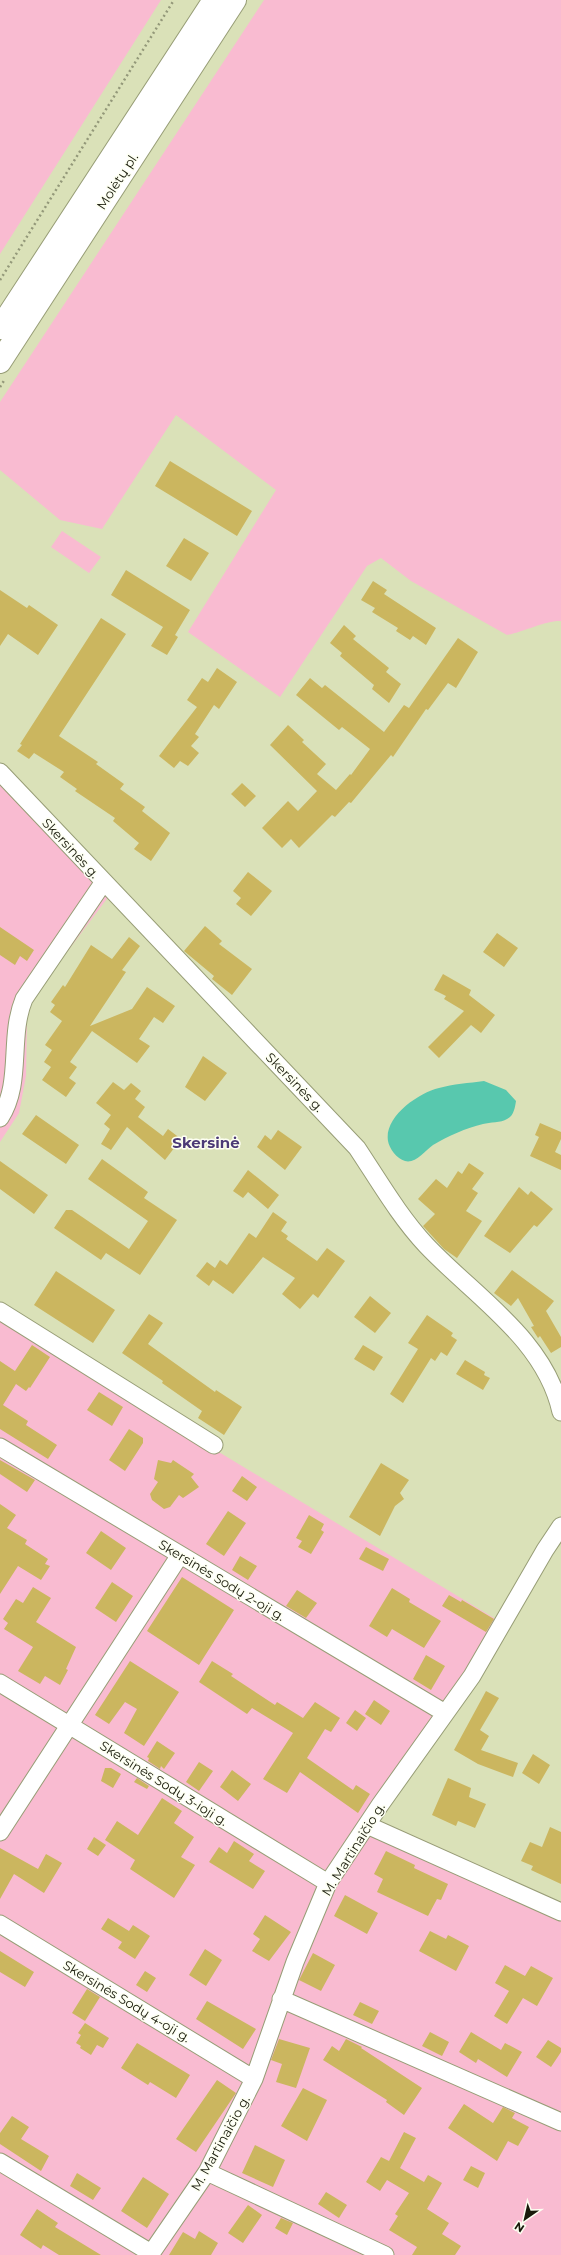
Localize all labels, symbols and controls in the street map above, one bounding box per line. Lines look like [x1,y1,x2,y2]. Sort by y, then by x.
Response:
street label: Molėtų pl. [93,149,141,212]
street label: Skersinės g. [39,815,103,882]
street label: Skersinės g. [263,1049,327,1115]
district label: Skersinė [172,1133,240,1152]
street label: Skersinės Sodų 2-oji g. [156,1536,288,1624]
street label: Skersinės Sodų 3-ioji g. [97,1737,231,1829]
street label: M. Martinaičio g. [318,1799,388,1898]
street label: Skersinės Sodų 4-oji g. [60,1957,194,2046]
street label: M. Martinaičio g. [187,2092,253,2194]
north arrow [505,2199,545,2239]
text: N [512,2219,527,2236]

